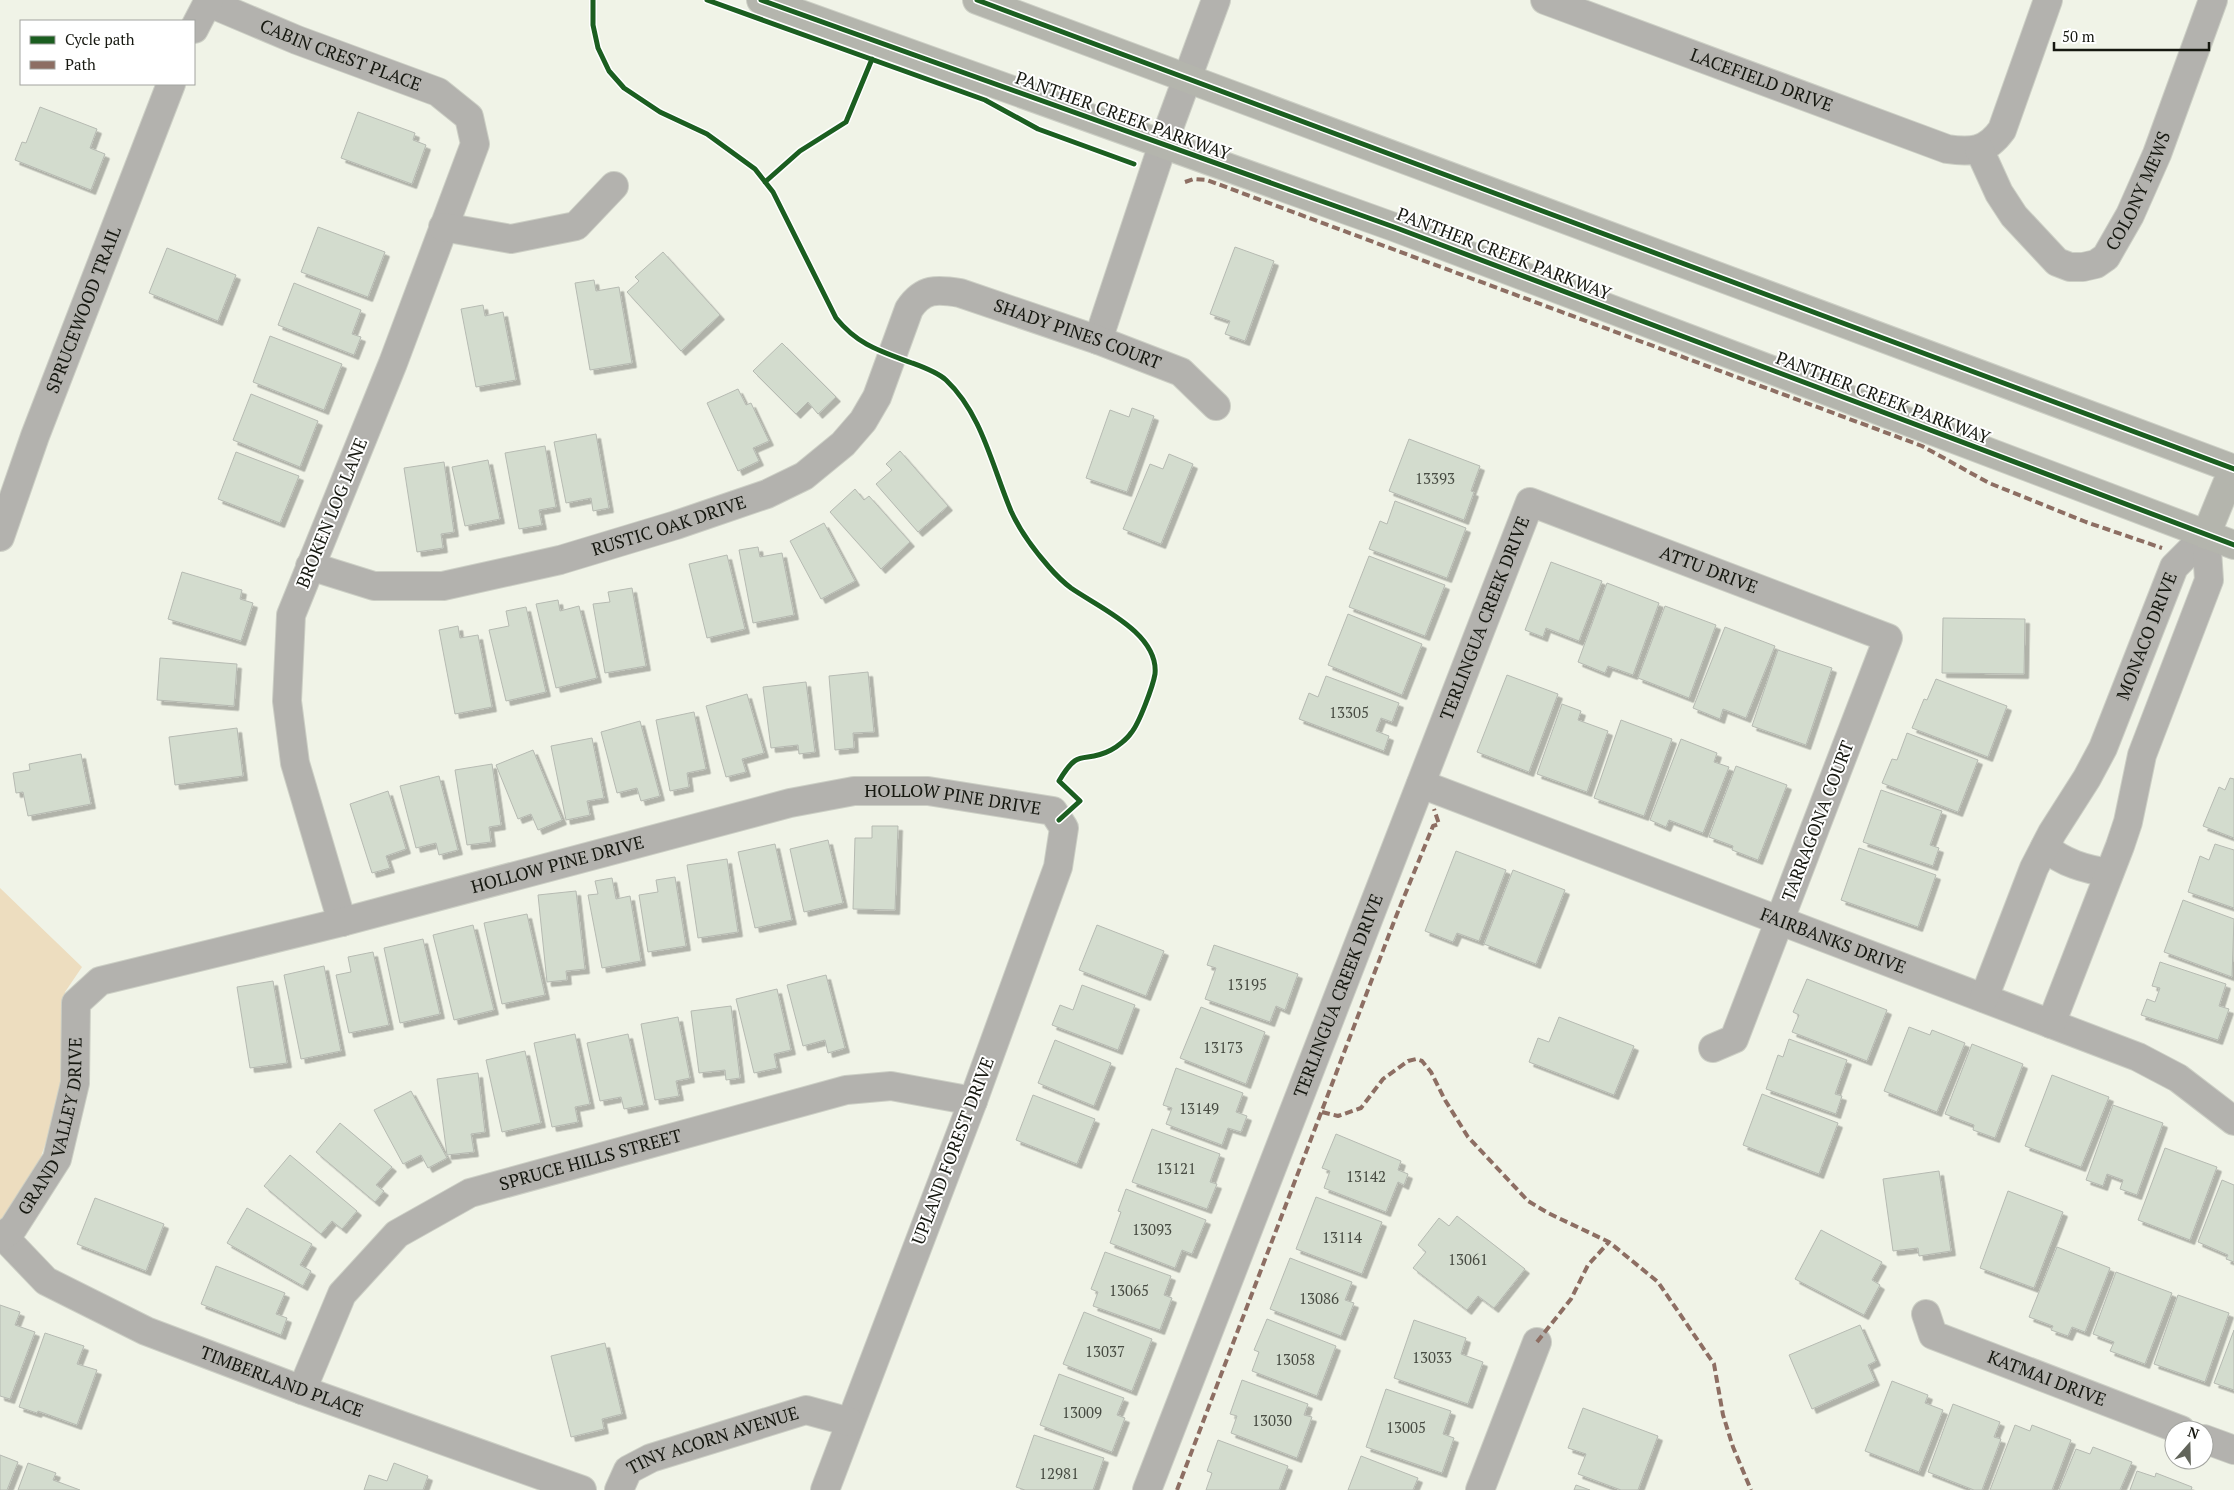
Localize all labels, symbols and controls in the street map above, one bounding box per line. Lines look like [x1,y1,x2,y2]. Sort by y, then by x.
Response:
street label: CABIN CREST PLACE [257,13,425,96]
legend [20,20,195,85]
scale bar [2054,20,2209,52]
text: 50 m [2062,26,2095,46]
text: Cycle path [65,29,135,49]
street label: LACEFIELD DRIVE [1687,42,1837,117]
text: Path [65,54,96,74]
street label: PANTHER CREEK PARKWAY [1012,65,1235,165]
street label: COLONY MEWS [2099,128,2175,254]
street label: PANTHER CREEK PARKWAY [1394,201,1615,305]
street label: SPRUCEWOOD TRAIL [40,223,126,397]
street label: SHADY PINES COURT [991,292,1165,374]
street label: PANTHER CREEK PARKWAY [1773,345,1994,449]
street label: BROKEN LOG LANE [290,434,372,591]
house number: 13393 [1415,468,1455,488]
street label: RUSTIC OAK DRIVE [589,489,749,561]
street label: TERLINGUA CREEK DRIVE [1434,512,1534,723]
street label: ATTU DRIVE [1657,540,1762,599]
street label: MONACO DRIVE [2110,568,2182,703]
house number: 13305 [1329,702,1369,722]
street label: TARRAGONA COURT [1775,737,1859,904]
street label: HOLLOW PINE DRIVE [864,777,1043,820]
street label: HOLLOW PINE DRIVE [468,829,646,898]
street label: TERLINGUA CREEK DRIVE [1287,890,1388,1101]
street label: FAIRBANKS DRIVE [1757,901,1910,979]
house number: 13195 [1227,974,1267,994]
street label: GRAND VALLEY DRIVE [11,1037,87,1219]
house number: 13173 [1203,1037,1243,1057]
street label: UPLAND FOREST DRIVE [905,1054,999,1248]
house number: 13149 [1179,1098,1219,1118]
street label: SPRUCE HILLS STREET [496,1123,684,1195]
house number: 13121 [1156,1158,1196,1178]
house number: 13142 [1346,1166,1386,1186]
house number: 13093 [1132,1219,1172,1239]
house number: 13114 [1322,1227,1362,1247]
house number: 13061 [1448,1249,1488,1269]
house number: 13065 [1109,1280,1149,1300]
house number: 13086 [1299,1288,1339,1308]
street label: TIMBERLAND PLACE [197,1340,367,1422]
house number: 13037 [1085,1341,1125,1361]
street label: KATMAI DRIVE [1984,1344,2110,1411]
house number: 13033 [1412,1347,1452,1367]
house number: 13058 [1275,1349,1315,1369]
street label: TINY ACORN AVENUE [622,1400,801,1480]
house number: 13009 [1062,1402,1102,1422]
house number: 13030 [1252,1410,1292,1430]
house number: 13005 [1386,1417,1426,1437]
north arrow [2164,1420,2214,1470]
text: N [2185,1422,2202,1443]
house number: 12981 [1039,1463,1079,1483]

